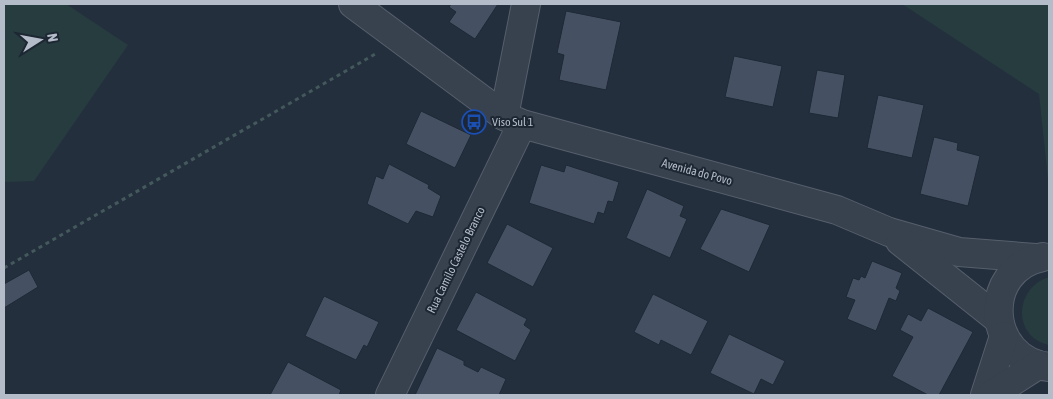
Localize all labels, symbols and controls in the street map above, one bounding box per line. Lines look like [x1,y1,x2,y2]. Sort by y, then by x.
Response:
north arrow [15,15,65,65]
text: N [44,32,61,43]
bus stop icon: Viso Sul 1 [461,109,487,135]
place label: Viso Sul 1 [492,115,534,129]
street label: Avenida do Povo [660,156,734,188]
street label: Rua Camilo Castelo Branco [424,204,488,315]

